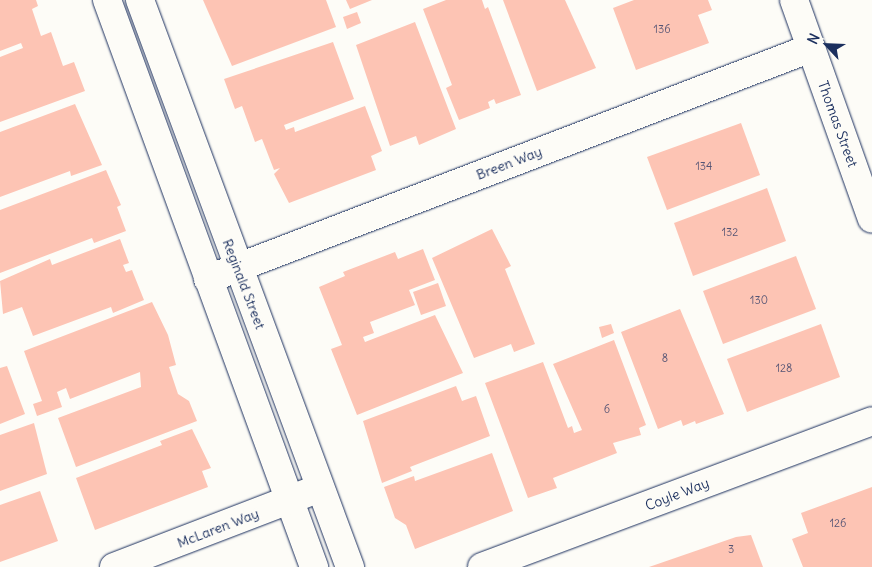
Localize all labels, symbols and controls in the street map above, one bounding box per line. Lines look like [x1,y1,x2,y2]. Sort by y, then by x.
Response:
north arrow [802,20,852,70]
house number: 136 [654,22,670,36]
text: N [803,30,824,47]
street label: Thomas Street [815,79,861,169]
street label: Breen Way [474,143,544,183]
house number: 134 [696,159,712,173]
house number: 132 [722,225,738,239]
street label: Reginald Street [219,237,269,331]
house number: 130 [750,293,768,307]
house number: 8 [662,351,668,365]
house number: 128 [776,361,792,375]
house number: 6 [604,402,610,416]
street label: Coyle Way [643,474,711,514]
street label: McLaren Way [175,505,261,551]
house number: 126 [830,516,846,530]
house number: 3 [728,542,734,556]

